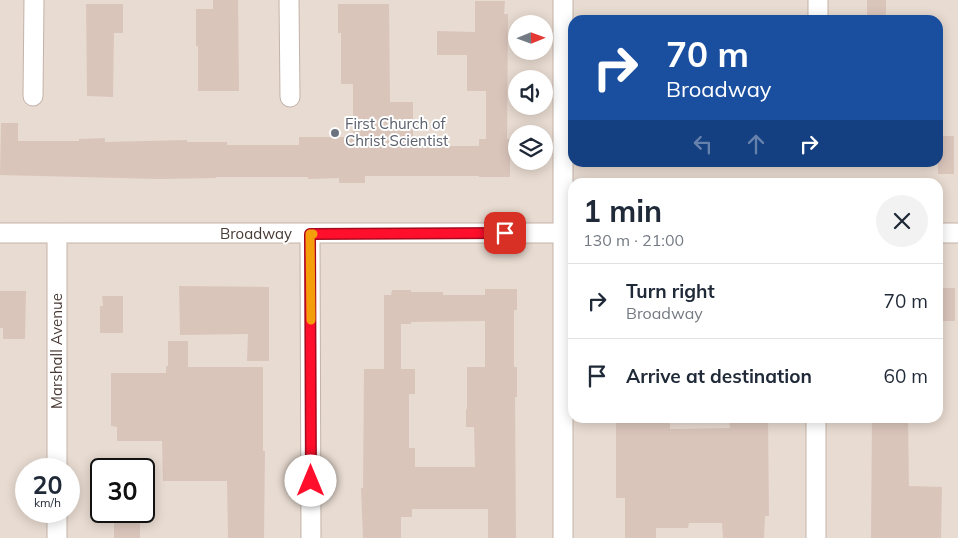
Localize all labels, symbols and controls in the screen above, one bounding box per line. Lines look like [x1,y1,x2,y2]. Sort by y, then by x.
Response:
north arrow [508,15,552,60]
map controls [508,15,553,170]
text: 70 m [666,32,749,76]
icon: right [583,35,648,100]
button: sound [508,70,553,115]
text: Broadway [666,75,771,103]
place label: First Church of Christ Scientist [345,114,448,150]
button: layers [508,125,553,170]
marker: First Church of Christ Scientist [329,127,341,139]
icon: left [689,130,717,158]
icon: ahead [742,130,770,158]
icon: right [795,130,823,158]
text: 1 min [583,192,662,230]
button: close [876,195,928,247]
pin [484,212,526,254]
icon: arrive [491,219,519,247]
street label: Broadway [220,224,292,243]
text: 130 m · 21:00 [583,230,684,250]
text: Turn right [626,279,715,303]
icon: right [583,287,611,315]
text: 70 m [884,289,928,313]
street label: Marshall Avenue [47,293,66,409]
text: Broadway [626,303,703,323]
icon: arrive [583,362,611,390]
text: Arrive at destination [626,364,812,388]
text: 60 m [884,364,928,388]
position arrow [284,454,336,506]
speed limit sign: 30 [90,458,155,523]
text: 20 [32,469,63,500]
text: km/h [34,495,61,510]

